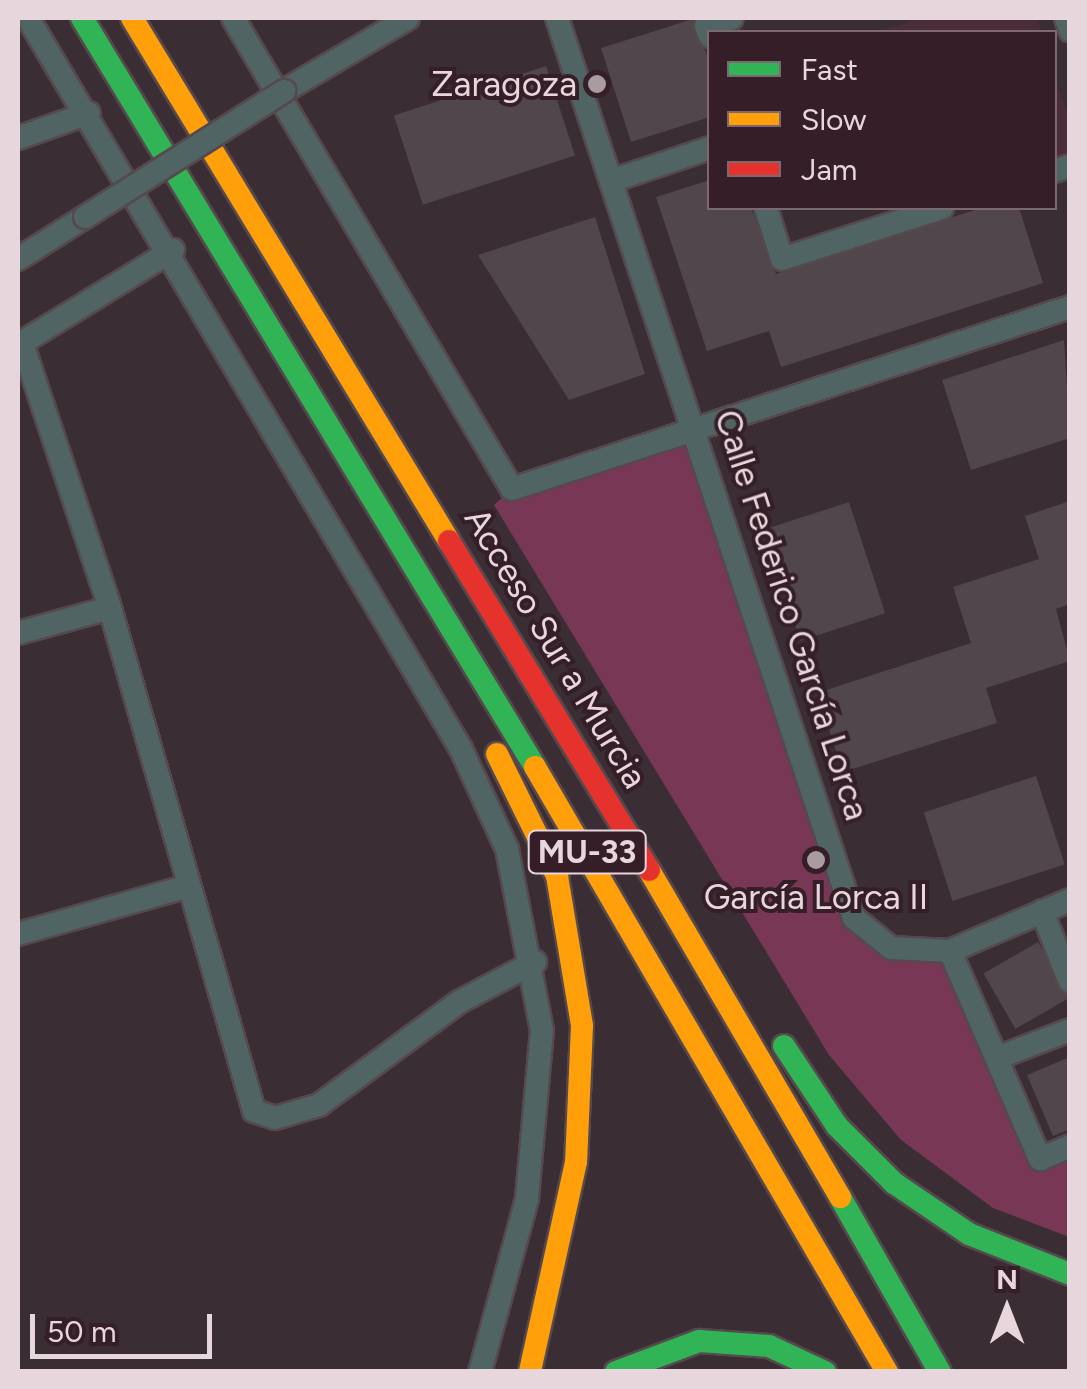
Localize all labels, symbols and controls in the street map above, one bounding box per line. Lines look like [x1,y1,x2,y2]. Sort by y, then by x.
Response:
legend [707,30,1057,210]
text: Fast [801,51,858,88]
place label: Zaragoza [431,63,577,105]
marker: Zaragoza [586,73,608,95]
text: Slow [801,101,867,138]
text: Jam [801,151,857,188]
street label: Calle Federico García Lorca [706,405,878,825]
street label: Acceso Sur a Murcia [456,500,656,796]
road number: MU-33 [527,825,647,879]
marker: García Lorca II [805,849,827,871]
place label: García Lorca II [704,876,928,918]
north arrow [957,1259,1057,1359]
text: N [996,1262,1018,1296]
scale bar [35,1294,218,1356]
text: 50 m [47,1313,116,1350]

